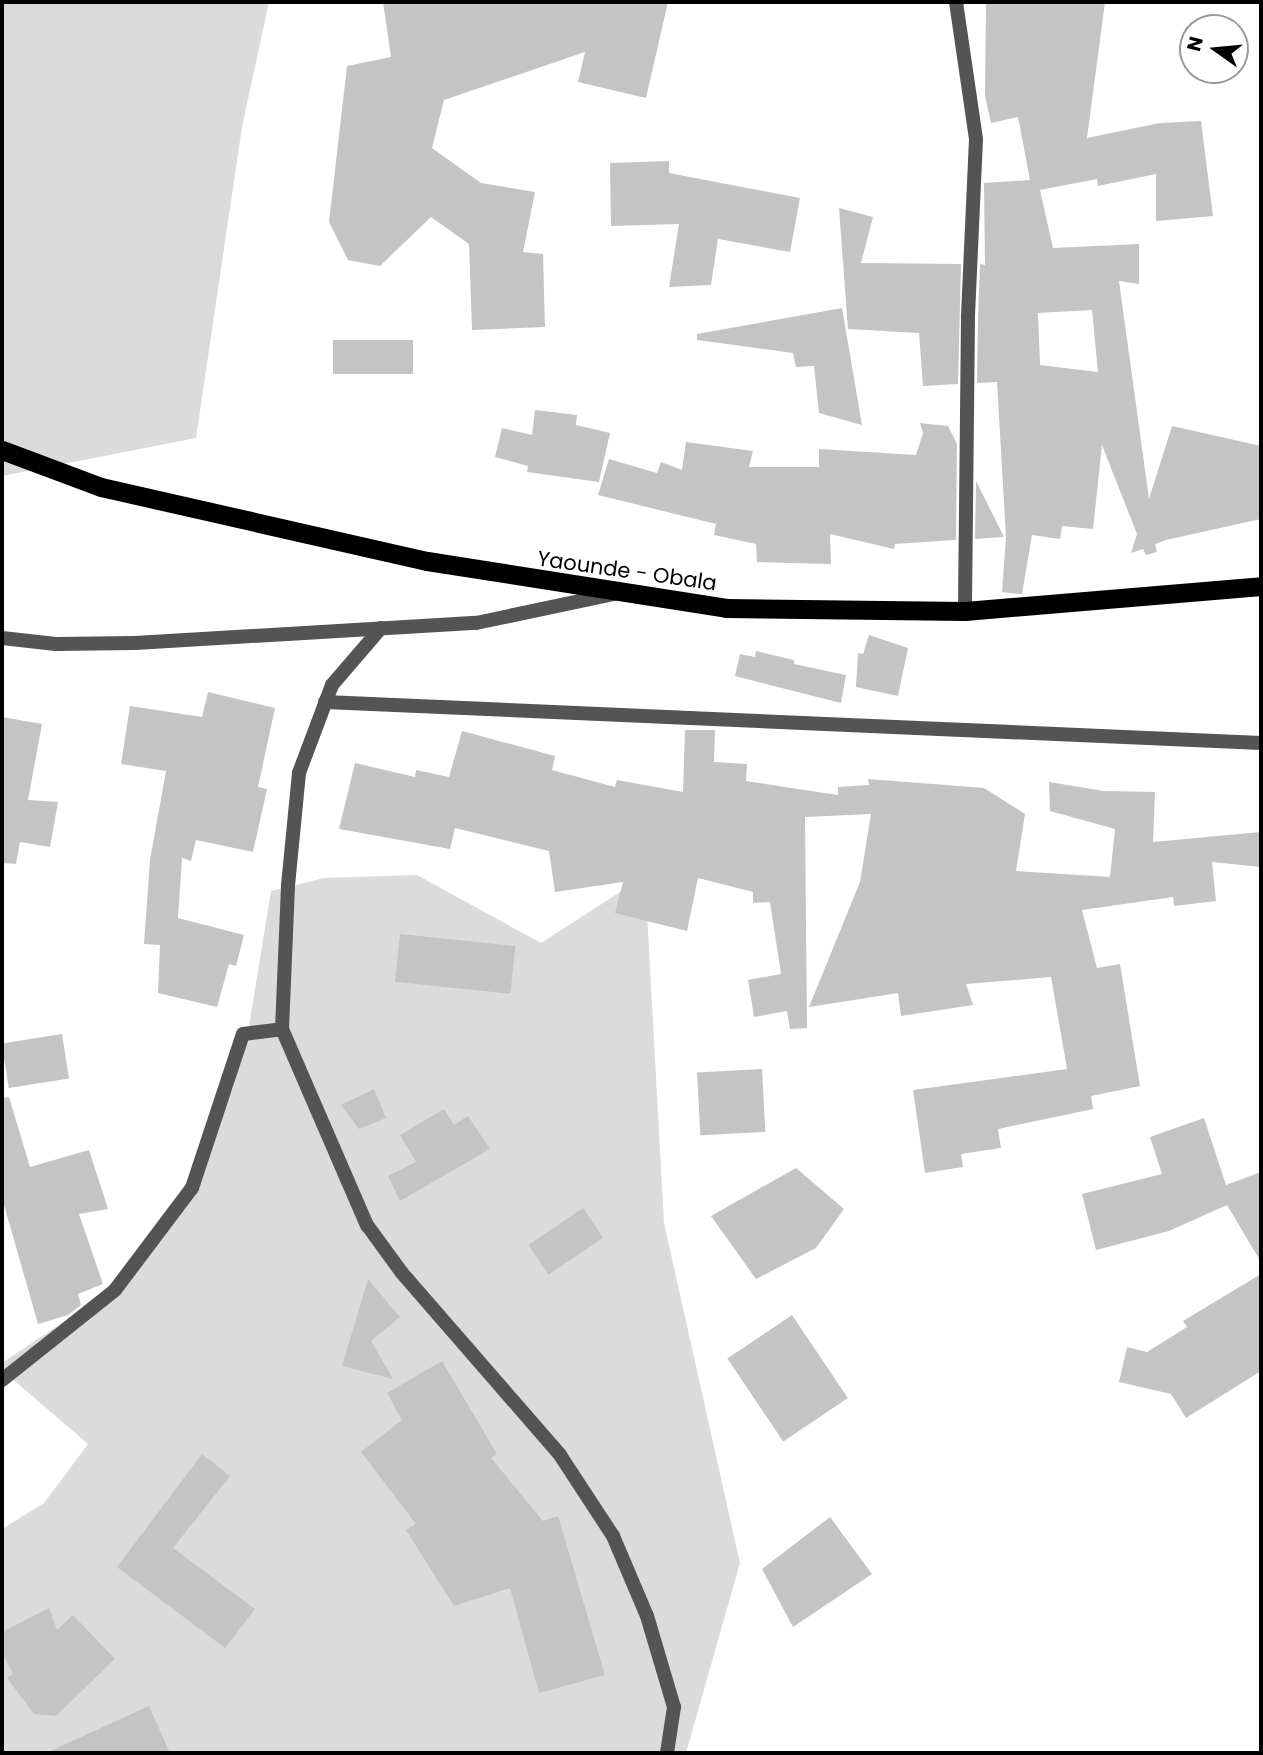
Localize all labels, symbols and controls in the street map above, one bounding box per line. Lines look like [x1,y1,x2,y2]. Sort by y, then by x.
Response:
north arrow [1179,14,1249,84]
text: N [1180,34,1210,54]
street label: Yaounde - Obala [536,546,718,596]

